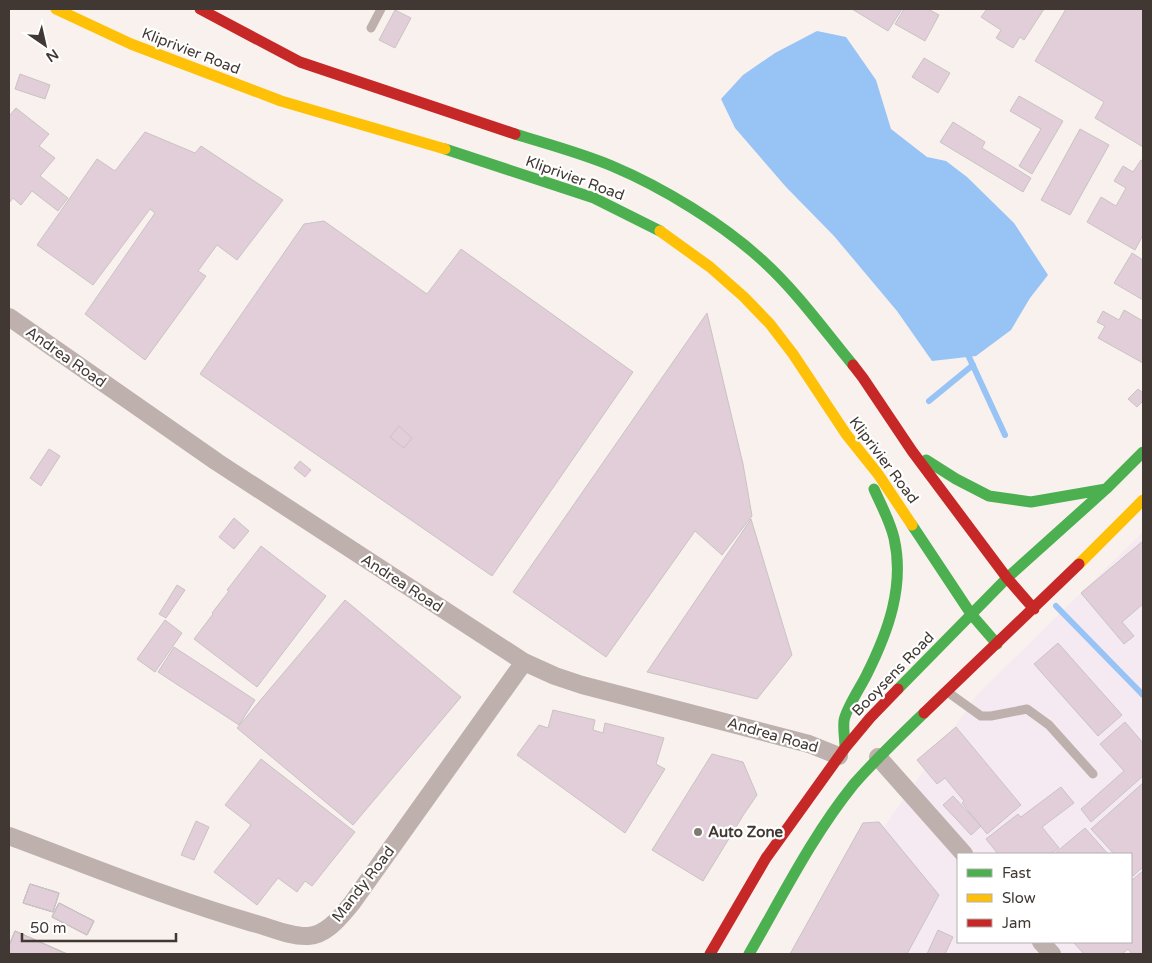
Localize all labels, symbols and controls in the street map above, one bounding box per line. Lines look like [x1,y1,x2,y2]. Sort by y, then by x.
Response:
north arrow [20,20,70,70]
street label: Kliprivier Road [139,24,243,78]
text: N [43,45,61,66]
street label: Kliprivier Road [523,152,627,204]
street label: Andrea Road [22,323,110,391]
street label: Kliprivier Road [846,413,922,507]
street label: Andrea Road [358,550,446,616]
street label: Booysens Road [848,628,938,720]
street label: Andrea Road [725,713,821,757]
place label: Auto Zone [708,823,784,841]
marker: Auto Zone [692,826,704,838]
street label: Mandy Road [328,843,398,925]
legend [957,853,1132,943]
text: Fast [1002,864,1032,882]
text: Slow [1002,889,1036,907]
scale bar [22,910,176,942]
text: Jam [1002,914,1031,932]
text: 50 m [30,919,67,937]

